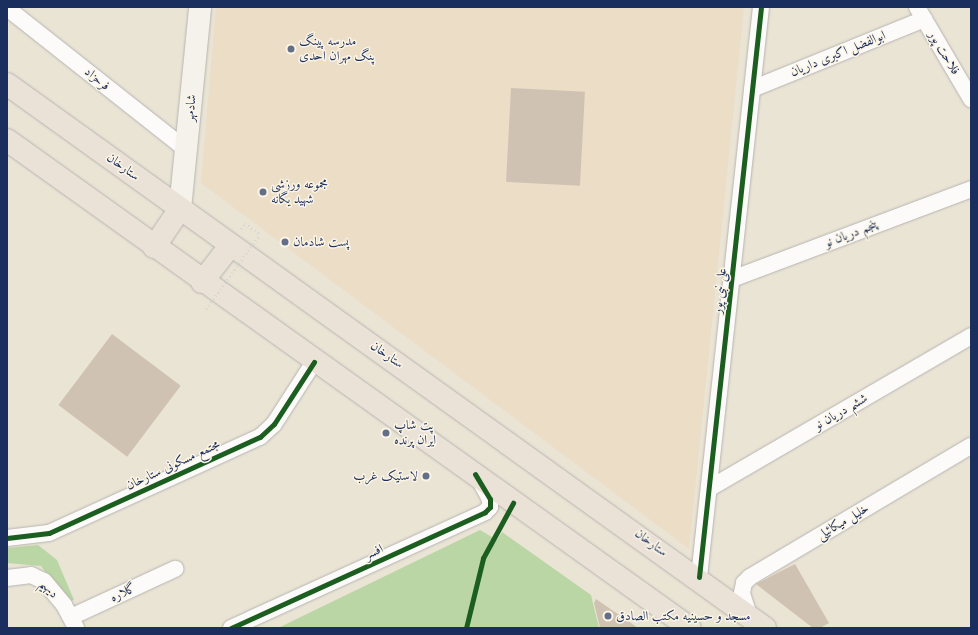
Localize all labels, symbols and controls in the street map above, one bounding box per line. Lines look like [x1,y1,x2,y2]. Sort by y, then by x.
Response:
street label: ابوالفضل اکبری داریان [788,28,888,80]
street label: فلاحت پور [925,28,963,78]
place label: مدرسه پینگ پنگ مهران احدی [299,34,375,65]
marker: مدرسه پینگ پنگ مهران احدی [286,44,296,54]
street label: فرحزاد [81,64,113,94]
street label: شادمهر [182,94,200,122]
street label: ستارخان [103,150,143,184]
place label: مجموعه ورزشی شهید یگانه [271,177,328,208]
marker: مجموعه ورزشی شهید یگانه [258,187,268,197]
street label: پنجم دریان‌ نو [823,217,879,251]
place label: پست شادمان [293,234,349,250]
marker: پست شادمان [280,237,290,247]
street label: علی نبی پور [710,267,730,315]
street label: ستارخان [367,338,407,372]
street label: ششم دریان نو [812,390,870,434]
place label: پت شاپ ایران پرنده [394,418,436,449]
marker: پت شاپ ایران پرنده [381,428,391,438]
street label: مجتمع مسکونی ستارخان [124,436,222,494]
place label: لاستیک غرب [353,468,418,484]
marker: لاستیک غرب [421,471,431,481]
street label: خلیل میکائیلی [814,500,872,544]
street label: ستارخان [631,526,671,560]
street label: افسر [362,541,386,563]
street label: دیهیم [36,576,62,602]
street label: گلاره [108,580,138,606]
place label: مسجد و حسینیه مکتب الصادق [616,608,751,624]
marker: مسجد و حسینیه مکتب الصادق [603,611,613,621]

